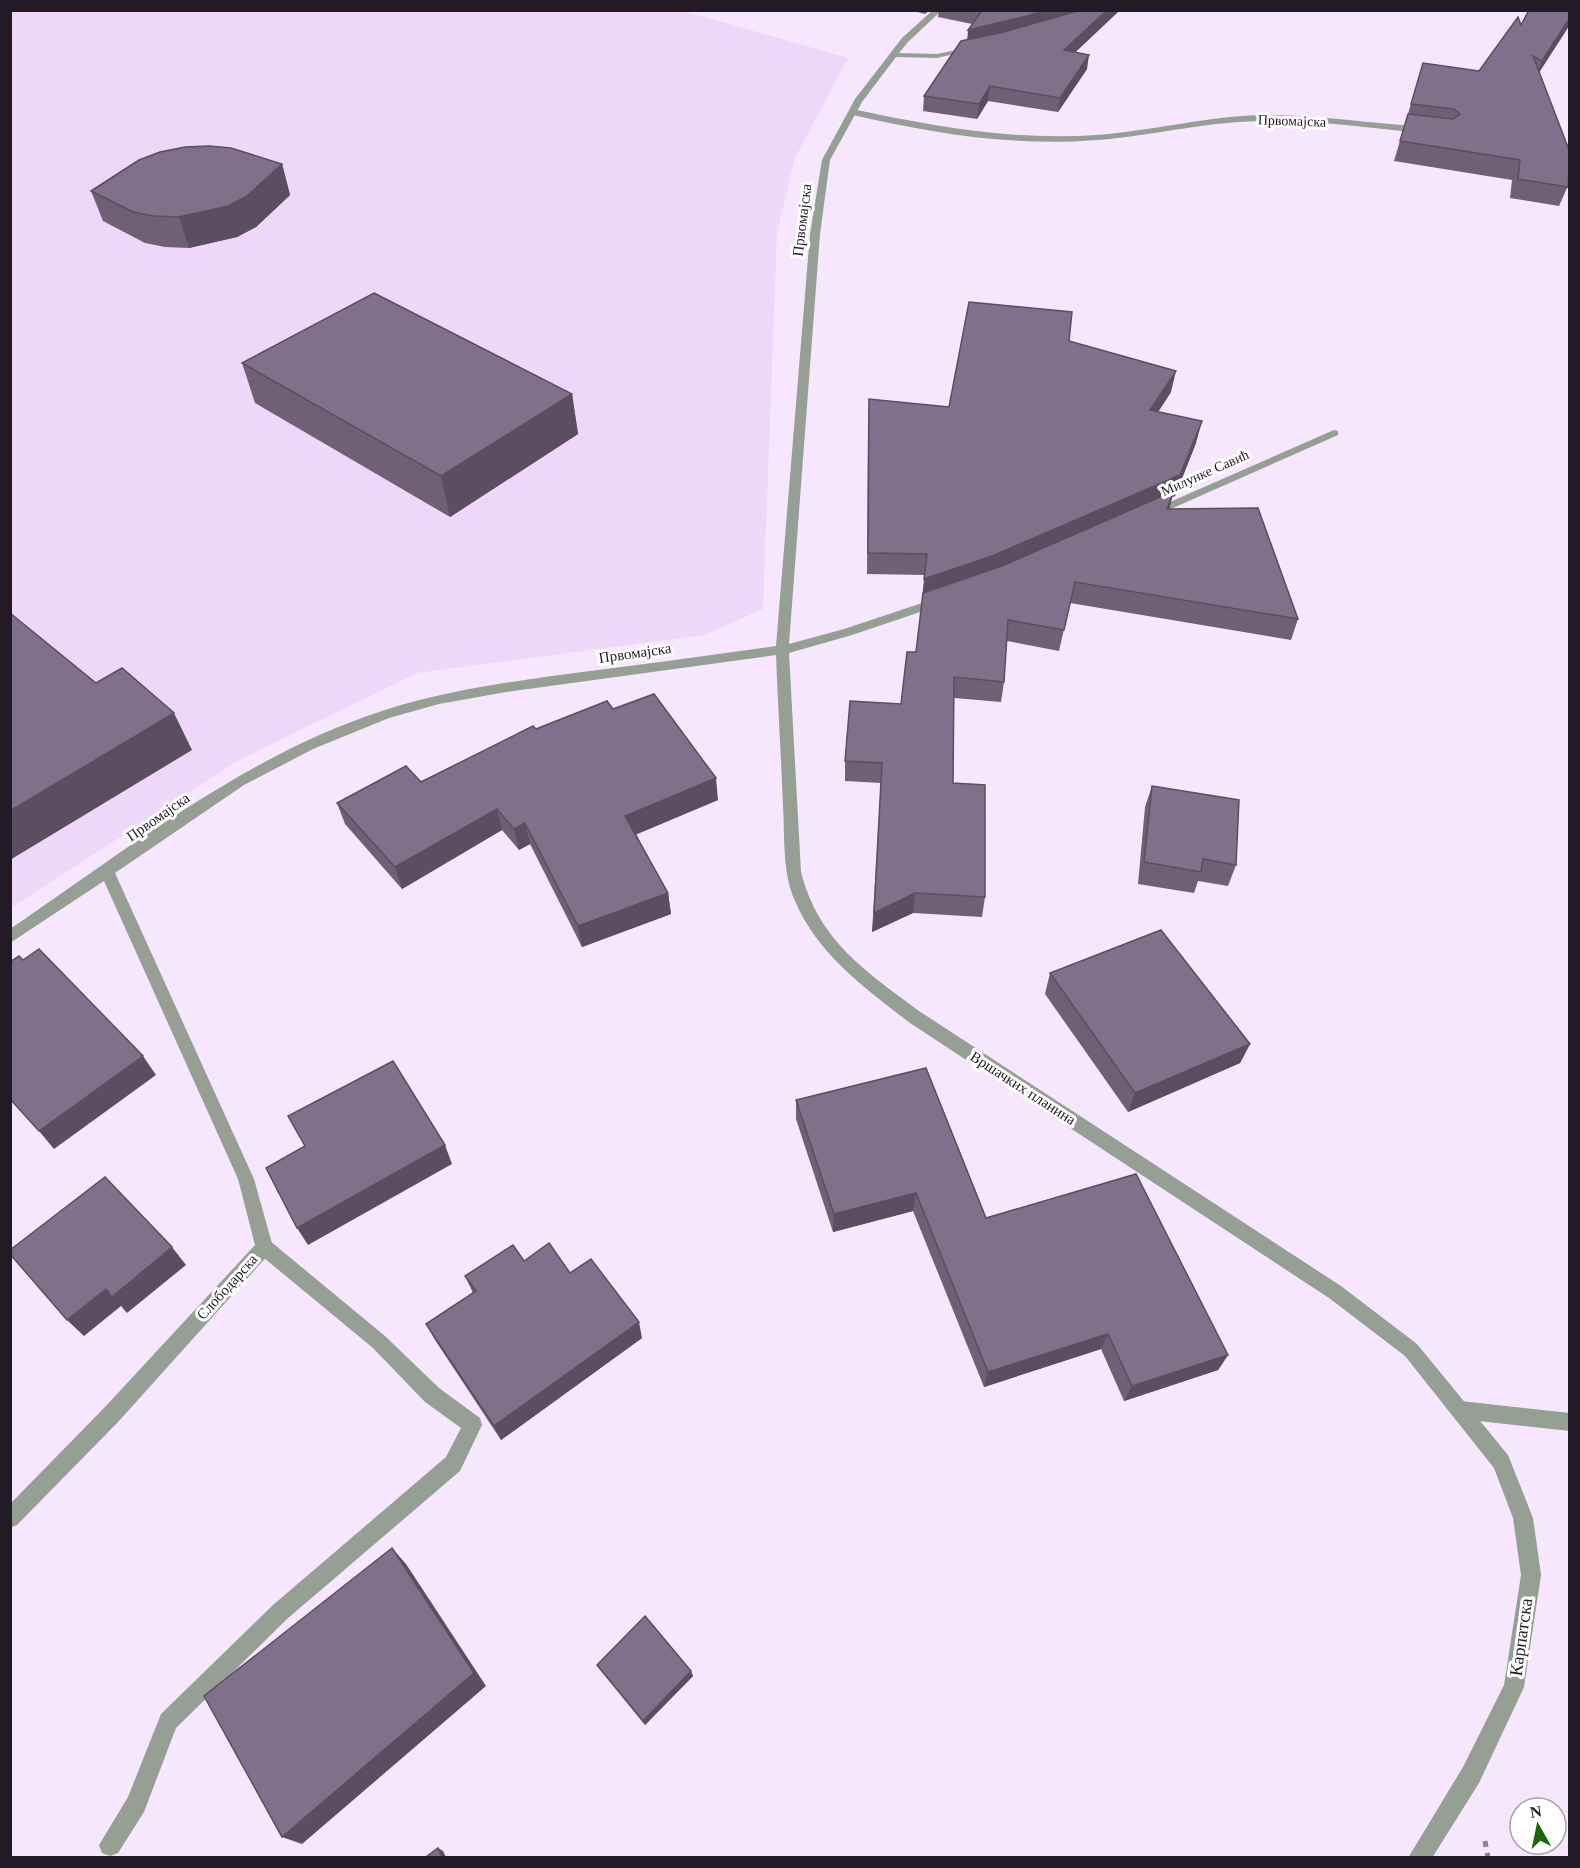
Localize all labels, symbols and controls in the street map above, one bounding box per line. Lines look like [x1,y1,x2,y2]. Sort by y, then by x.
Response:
street label: Првомајска [1258,112,1327,130]
street label: Првомајска [790,182,814,257]
street label: Милунке Савић [1159,447,1251,499]
street label: Првомајска [598,640,673,666]
street label: Првомајска [123,789,193,845]
street label: Вршачких планина [967,1048,1079,1128]
street label: Слободарска [194,1251,261,1323]
street label: Карпатска [1506,1597,1536,1677]
north arrow [1508,1796,1568,1856]
text: N [1529,1802,1543,1821]

